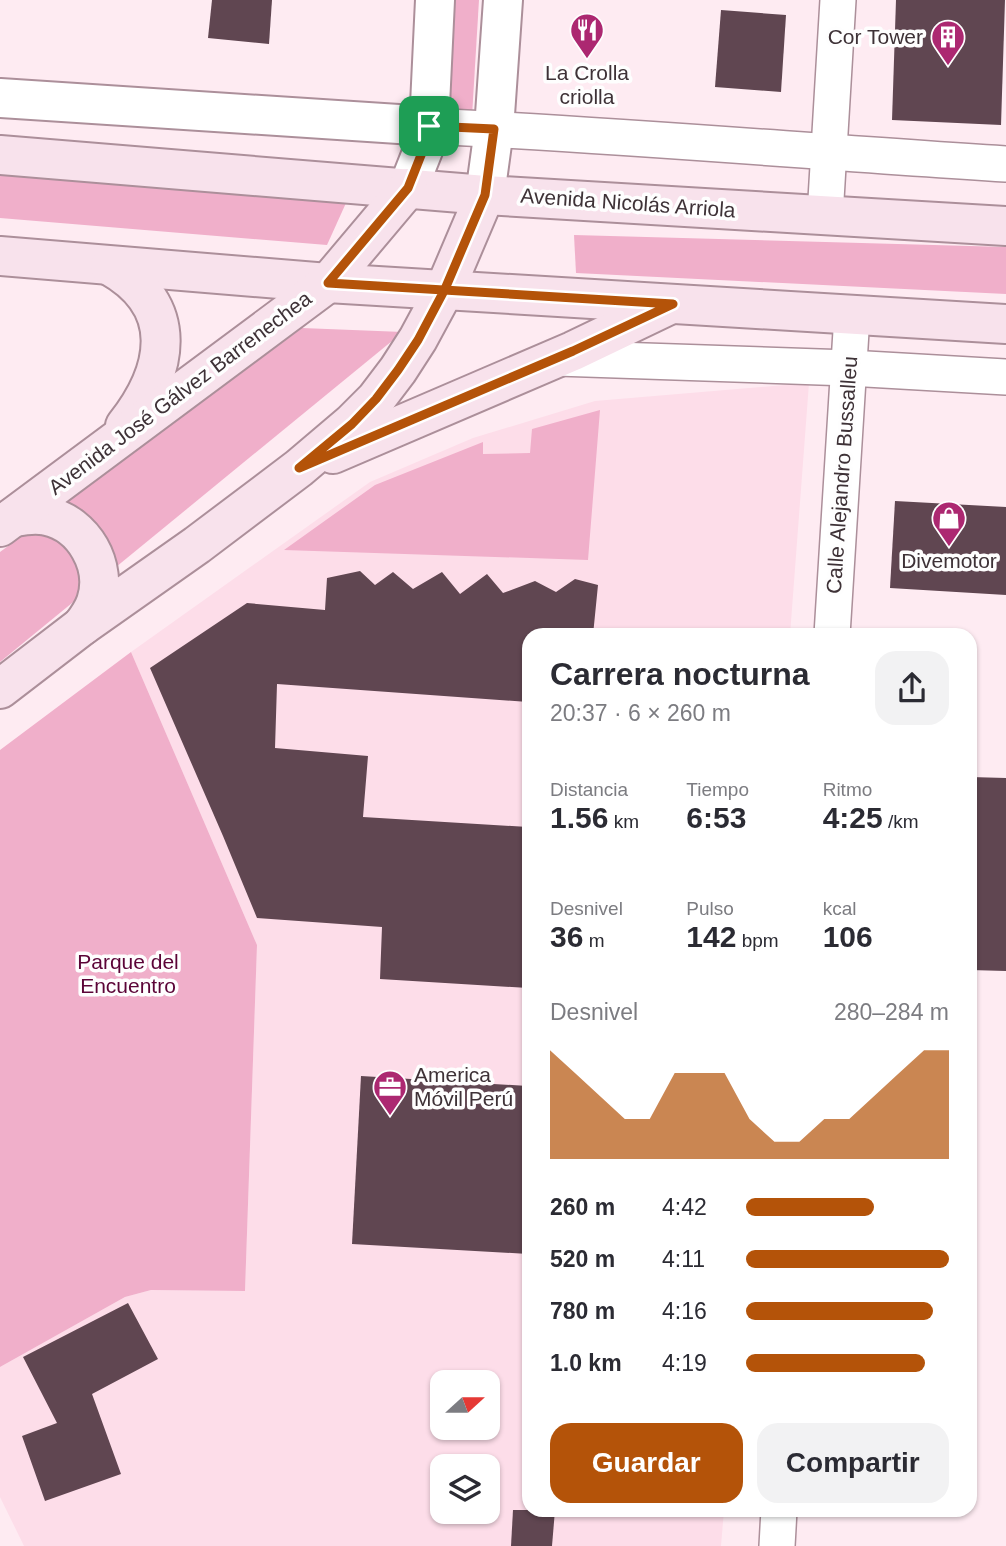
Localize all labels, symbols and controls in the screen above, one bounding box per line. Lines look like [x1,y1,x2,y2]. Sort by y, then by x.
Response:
restaurant icon: La Crolla criolla [568,11,606,60]
building icon: Cor Tower [929,18,967,67]
place label: Cor Tower [828,25,923,48]
place label: La Crolla criolla [545,61,629,108]
pin [399,96,459,156]
icon: arrive [410,107,448,145]
street label: Avenida Nicolás Arriola [520,184,737,222]
street label: Avenida José Gálvez Barrenechea [44,286,316,499]
street label: Calle Alejandro Bussalleu [822,355,861,595]
shop icon: Divemotor [930,499,968,548]
place label: Divemotor [901,549,997,572]
button: share [875,651,949,725]
text: Carrera nocturna [550,656,810,692]
text: 20:37 · 6 × 260 m [550,700,731,726]
text: Distancia [550,779,628,800]
text: Tiempo [686,779,749,800]
text: Ritmo [823,779,872,800]
text: 1.56 [550,801,608,834]
text: 6:53 [686,801,746,834]
text: 4:25 [823,801,883,834]
text: km [608,811,639,832]
text: /km [883,811,919,832]
text: Desnivel [550,898,623,919]
text: Pulso [686,898,734,919]
text: kcal [823,898,856,919]
text: 36 [550,920,583,953]
text: 142 [686,920,736,953]
text: 106 [823,920,873,953]
text: m [583,930,604,951]
text: bpm [736,930,779,951]
park label: Parque del Encuentro [77,950,179,997]
text: Desnivel [550,999,638,1025]
text: 280–284 m [834,999,949,1025]
place label: America Móvil Perú [414,1063,513,1110]
office icon: America Móvil Perú [371,1068,409,1117]
text: 260 m [550,1194,615,1220]
text: 4:42 [662,1194,707,1220]
text: 520 m [550,1246,615,1272]
text: 4:11 [662,1246,705,1272]
text: 780 m [550,1298,615,1324]
text: 4:16 [662,1298,707,1324]
text: 1.0 km [550,1350,622,1376]
text: 4:19 [662,1350,707,1376]
north arrow [430,1370,500,1440]
map controls [430,1370,500,1524]
button: Guardar [550,1423,743,1503]
button: Compartir [757,1423,949,1503]
button: layers [430,1454,500,1524]

